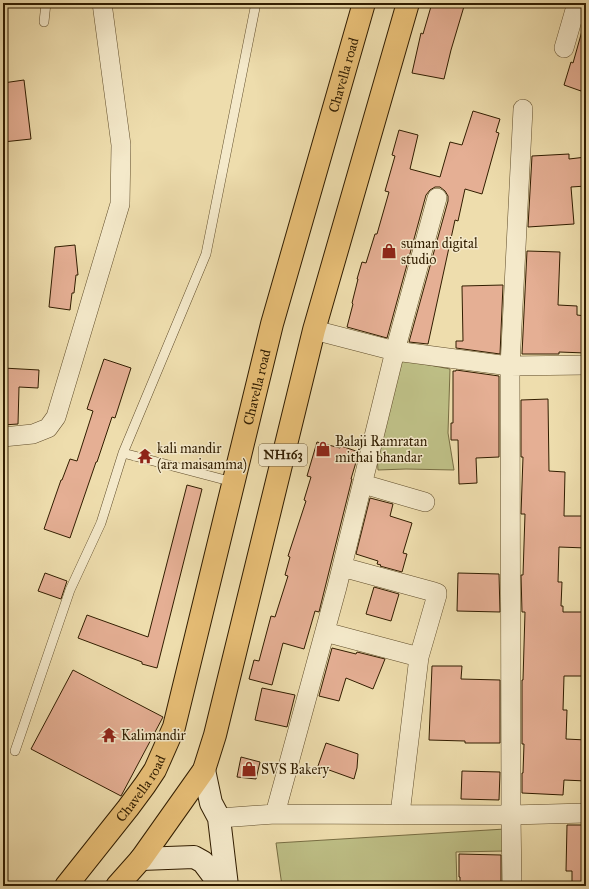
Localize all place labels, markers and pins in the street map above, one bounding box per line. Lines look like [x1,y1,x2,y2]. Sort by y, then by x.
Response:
place label: suman digital studio [401,235,478,268]
shop icon: suman digital studio [380,242,398,260]
place label: Balaji Ramratan mithai bhandar [335,433,428,466]
place label: kali mandir (ara maisamma) [157,440,247,474]
shop icon: Balaji Ramratan mithai bhandar [314,440,332,458]
temple icon: kali mandir (ara maisamma) [136,447,154,465]
temple icon: Kalimandir [100,726,118,744]
place label: Kalimandir [121,727,187,744]
shop icon: SVS Bakery [240,760,258,778]
place label: SVS Bakery [261,761,329,778]

